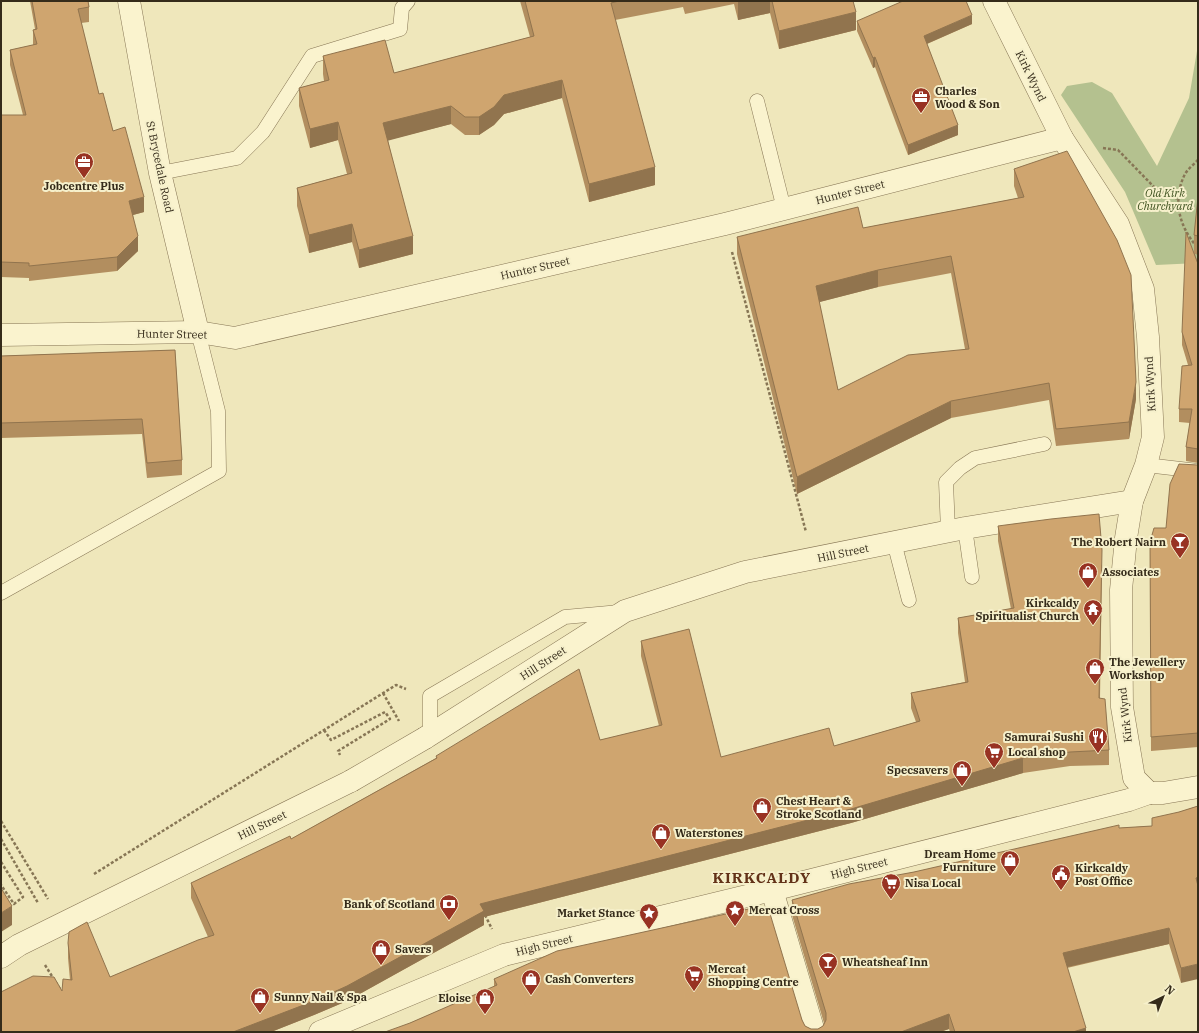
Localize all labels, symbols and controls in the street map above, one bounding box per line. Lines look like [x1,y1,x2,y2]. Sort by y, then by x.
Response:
street label: Kirk Wynd [1013,48,1050,104]
place label: Charles Wood & Son [935,84,1000,111]
office icon: Charles Wood & Son [910,86,932,114]
street label: St Brycedale Road [143,120,177,214]
office icon: Jobcentre Plus [73,151,95,179]
street label: Hunter Street [814,177,886,207]
place label: Jobcentre Plus [44,179,125,193]
park label: Old Kirk Churchyard [1137,186,1194,213]
street label: Hunter Street [499,253,571,283]
street label: Hunter Street [137,326,208,342]
street label: Kirk Wynd [1142,356,1158,412]
bar icon: The Robert Nairn [1169,531,1191,559]
place label: The Robert Nairn [1071,535,1166,549]
street label: Hill Street [816,541,870,565]
shop icon: Associates [1077,561,1099,589]
place label: Associates [1102,565,1159,579]
place label: Kirkcaldy Spiritualist Church [975,596,1080,623]
temple icon: Kirkcaldy Spiritualist Church [1082,598,1104,626]
street label: Hill Street [517,643,569,683]
place label: The Jewellery Workshop [1109,655,1186,682]
shop icon: The Jewellery Workshop [1084,657,1106,685]
street label: Kirk Wynd [1115,686,1135,743]
restaurant icon: Samurai Sushi [1087,726,1109,754]
place label: Samurai Sushi [1005,730,1084,744]
supermarket icon: Local shop [983,741,1005,769]
place label: Local shop [1008,745,1066,759]
shop icon: Specsavers [951,759,973,787]
place label: Specsavers [887,763,948,777]
place label: Chest Heart & Stroke Scotland [776,794,862,821]
shop icon: Chest Heart & Stroke Scotland [751,796,773,824]
street label: Hill Street [235,807,289,843]
shop icon: Waterstones [650,822,672,850]
place label: Waterstones [675,826,743,840]
place label: Dream Home Furniture [924,847,996,874]
shop icon: Dream Home Furniture [999,849,1021,877]
street label: High Street [829,854,889,882]
place label: Kirkcaldy Post Office [1075,861,1133,888]
public building icon: Kirkcaldy Post Office [1050,863,1072,891]
district label: KIRKCALDY [713,868,811,887]
supermarket icon: Nisa Local [880,872,902,900]
place label: Nisa Local [905,876,961,890]
bank icon: Bank of Scotland [438,893,460,921]
place label: Bank of Scotland [344,897,435,911]
place icon: Mercat Cross [724,899,746,927]
place icon: Market Stance [638,902,660,930]
place label: Mercat Cross [749,903,820,917]
place label: Market Stance [557,906,635,920]
street label: High Street [514,931,574,959]
shop icon: Savers [370,938,392,966]
place label: Savers [395,942,432,956]
bar icon: Wheatsheaf Inn [817,951,839,979]
place label: Wheatsheaf Inn [842,955,928,969]
place label: Mercat Shopping Centre [708,962,799,989]
supermarket icon: Mercat Shopping Centre [683,964,705,992]
shop icon: Cash Converters [520,968,542,996]
place label: Cash Converters [545,972,634,986]
north arrow [1143,977,1183,1017]
text: N [1162,982,1178,998]
shop icon: Sunny Nail & Spa [249,986,271,1014]
shop icon: Eloise [474,987,496,1015]
place label: Sunny Nail & Spa [274,990,367,1004]
place label: Eloise [438,991,471,1005]

